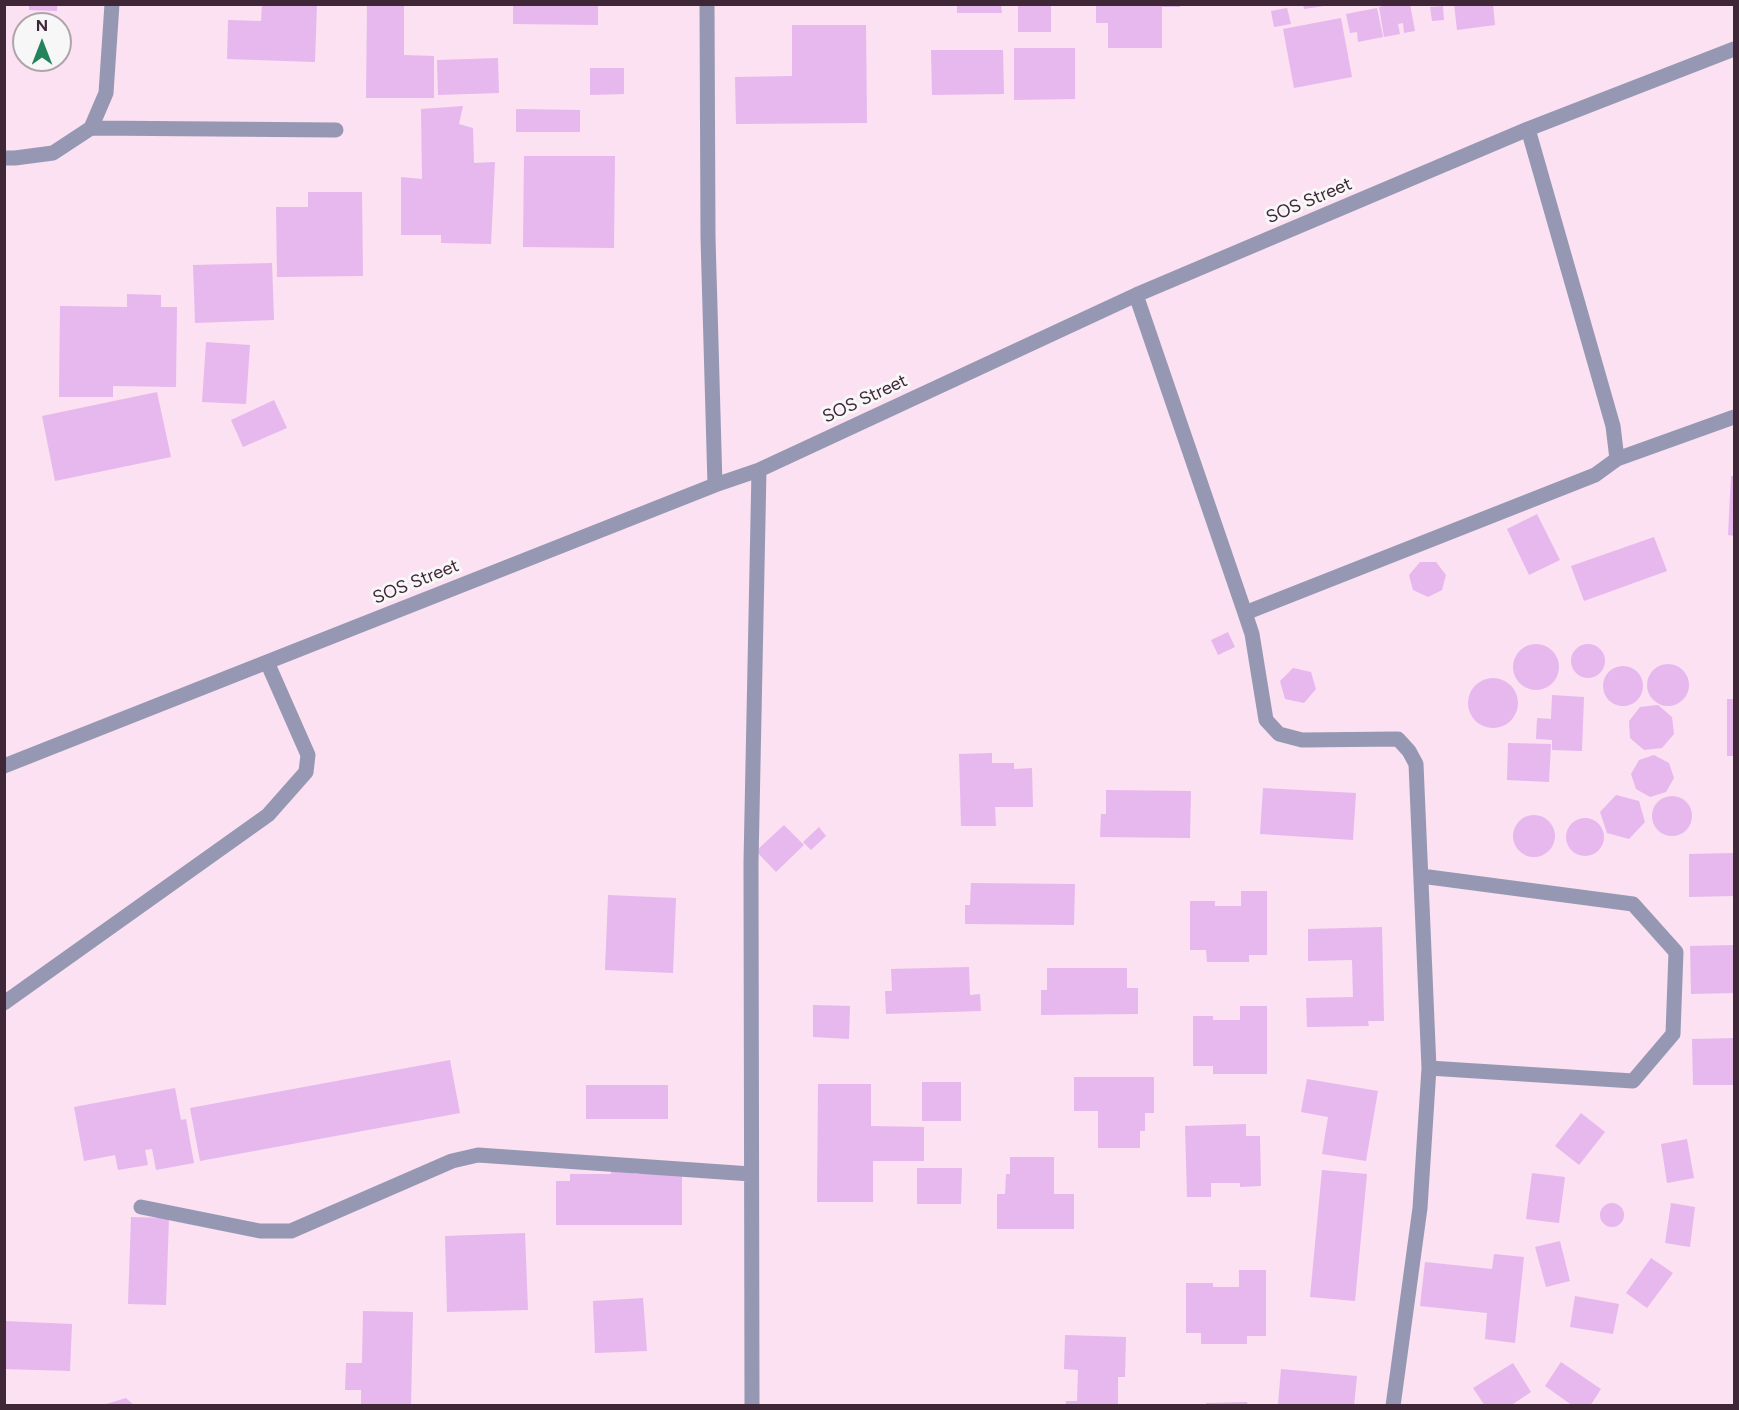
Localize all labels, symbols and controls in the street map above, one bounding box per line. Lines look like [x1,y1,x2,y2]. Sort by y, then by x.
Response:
north arrow [12,12,72,72]
text: N [36,16,48,35]
street label: SOS Street [1263,173,1355,229]
street label: SOS Street [819,370,911,428]
street label: SOS Street [370,555,462,609]

